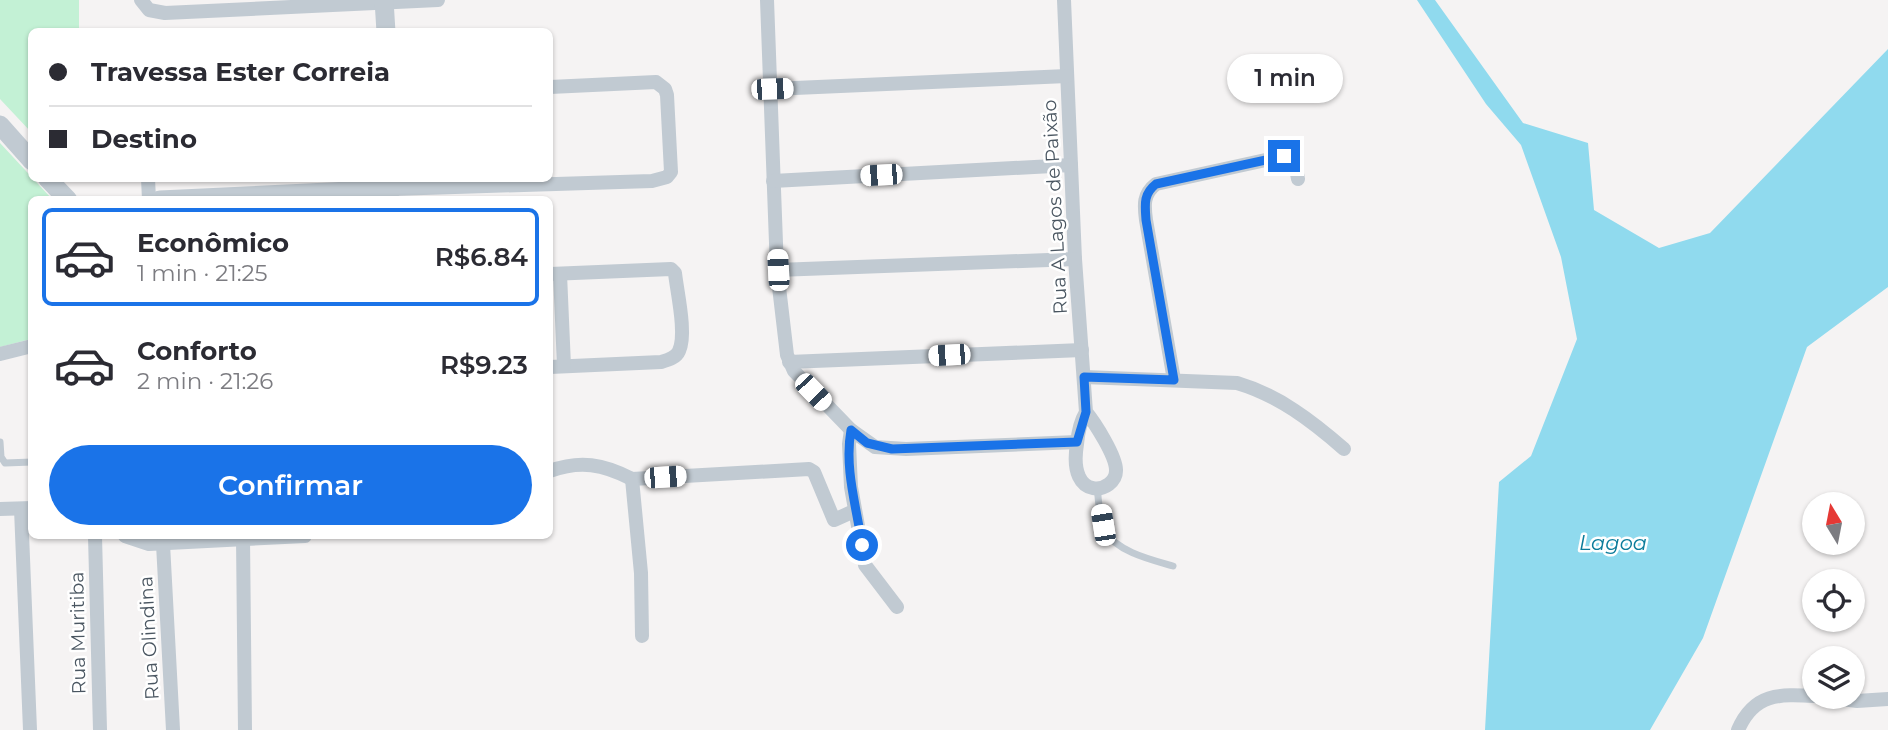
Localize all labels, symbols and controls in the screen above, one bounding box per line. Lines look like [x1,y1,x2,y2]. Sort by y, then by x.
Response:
callout: 1 min [1226,54,1342,104]
text: Travessa Ester Correia [91,56,390,88]
text: 1 min [1254,64,1316,92]
car [751,78,794,100]
street label: Rua A Lagos de Paixão [1038,99,1072,315]
text: Destino [91,123,197,155]
route end [1268,140,1300,172]
car [860,163,903,187]
icon: car [53,226,116,289]
text: Econômico [137,227,289,259]
text: R$6.84 [435,241,528,273]
car [767,248,790,292]
text: 1 min · 21:25 [137,259,268,287]
icon: car [53,334,116,397]
text: Conforto [137,335,257,367]
car [928,343,971,367]
text: R$9.23 [440,349,528,381]
text: 2 min · 21:26 [137,367,273,395]
car [791,370,836,414]
button: Confirmar [49,445,532,525]
car [644,465,687,489]
north arrow [1802,492,1866,555]
map controls [1802,492,1865,709]
car [1090,503,1117,547]
route start [846,529,878,561]
water label: Lagoa [1579,530,1647,555]
button: locate [1802,569,1865,632]
street label: Rua Muritiba [65,571,91,695]
street label: Rua Olindina [134,576,164,700]
button: layers [1802,646,1865,709]

